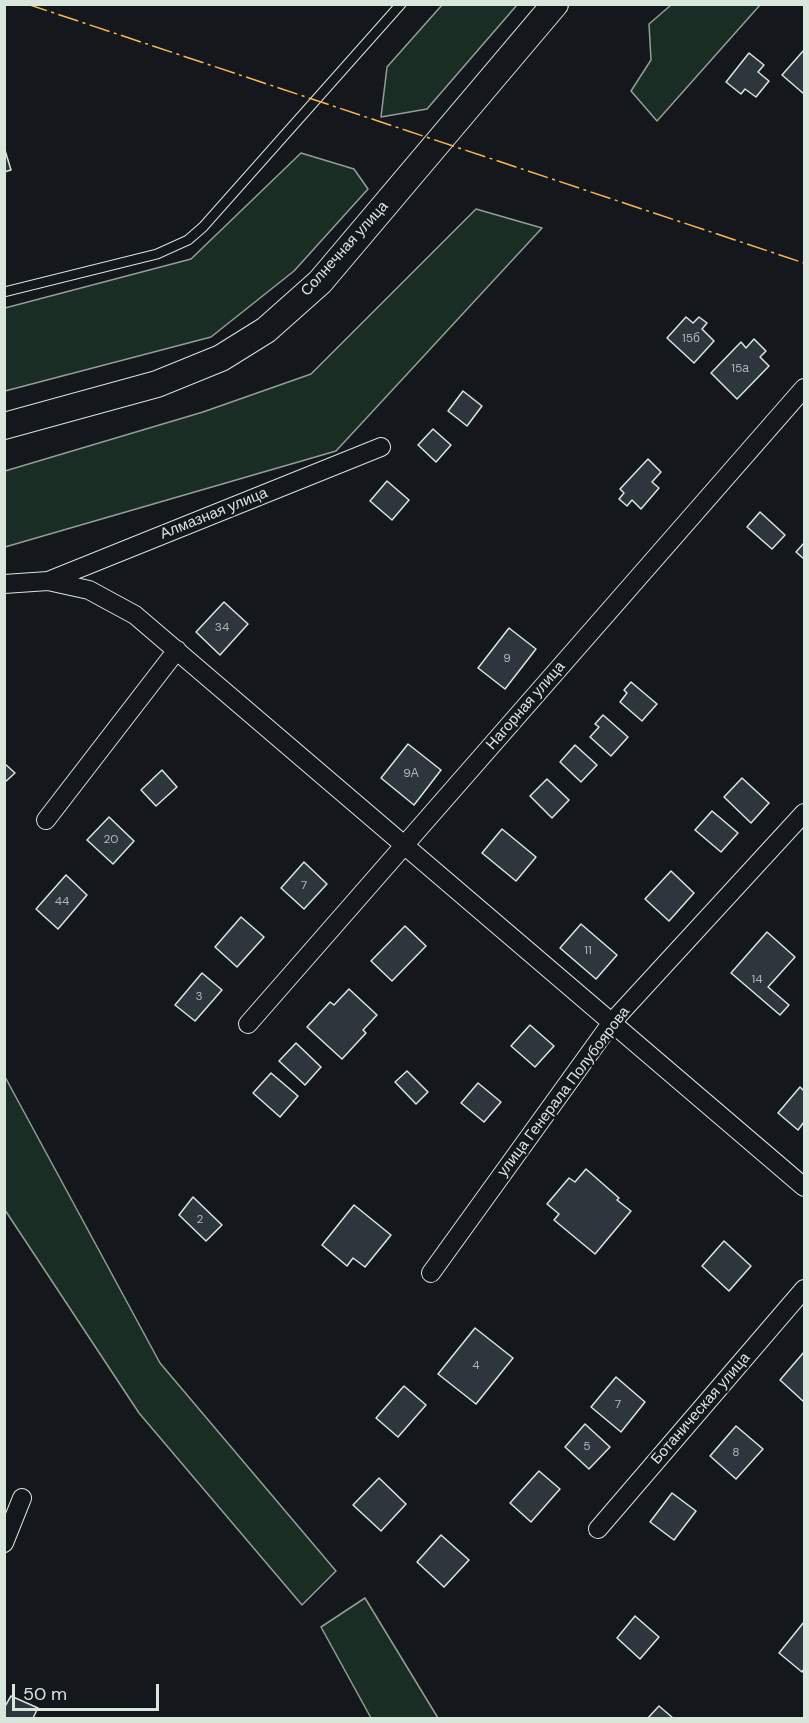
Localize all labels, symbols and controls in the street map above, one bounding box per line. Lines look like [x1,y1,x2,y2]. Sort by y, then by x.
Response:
street label: Солнечная улица [298,198,392,300]
house number: 15б [682,332,700,346]
house number: 15а [731,362,749,376]
street label: Алмазная улица [158,484,270,544]
house number: 34 [215,621,229,635]
house number: 9 [503,652,511,666]
street label: Нагорная улица [483,658,569,754]
house number: 9А [403,767,419,781]
house number: 20 [104,833,118,847]
house number: 7 [301,879,307,893]
house number: 44 [55,895,69,909]
house number: 11 [584,944,592,958]
house number: 14 [751,973,763,987]
house number: 3 [195,990,203,1004]
street label: улица Генерала Полубоярова [494,1003,634,1181]
house number: 2 [197,1213,203,1227]
street label: Ботаническая улица [648,1350,754,1468]
house number: 4 [472,1359,480,1373]
house number: 7 [615,1398,621,1412]
house number: 5 [583,1440,591,1454]
house number: 8 [732,1446,740,1460]
scale bar [15,1672,162,1710]
text: 50 m [23,1682,67,1706]

